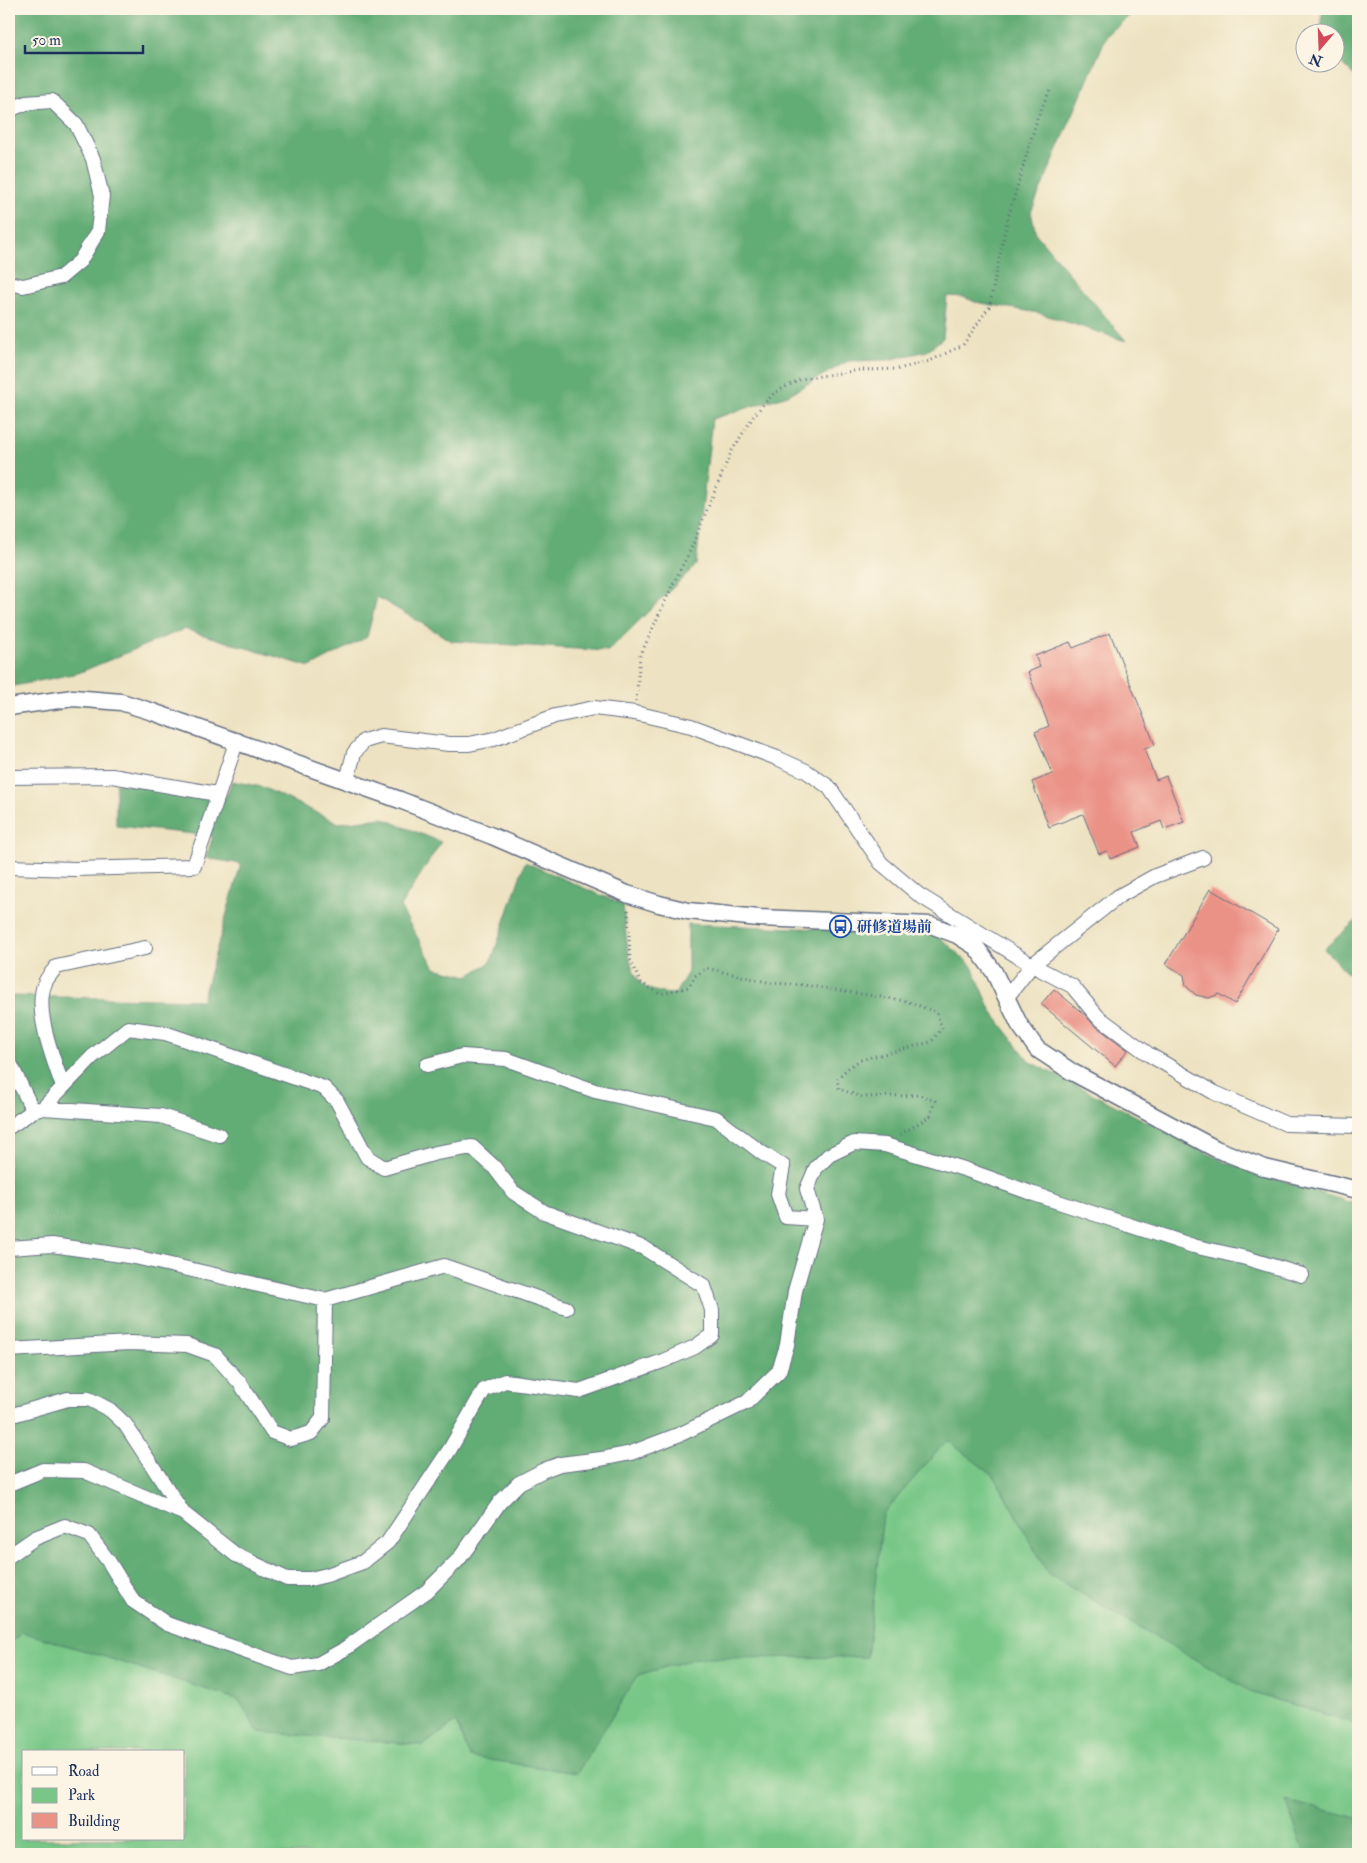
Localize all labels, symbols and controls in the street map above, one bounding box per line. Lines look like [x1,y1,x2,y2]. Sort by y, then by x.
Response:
scale bar [25,22,142,54]
north arrow [1294,22,1344,72]
text: 50 m [32,31,61,50]
text: N [1307,50,1326,70]
bus stop icon: 研修道場前 [829,915,853,939]
place label: 研修道場前 [857,918,932,937]
legend [22,1750,185,1840]
text: Road [68,1762,100,1781]
text: Park [68,1786,95,1805]
text: Building [68,1812,120,1831]

